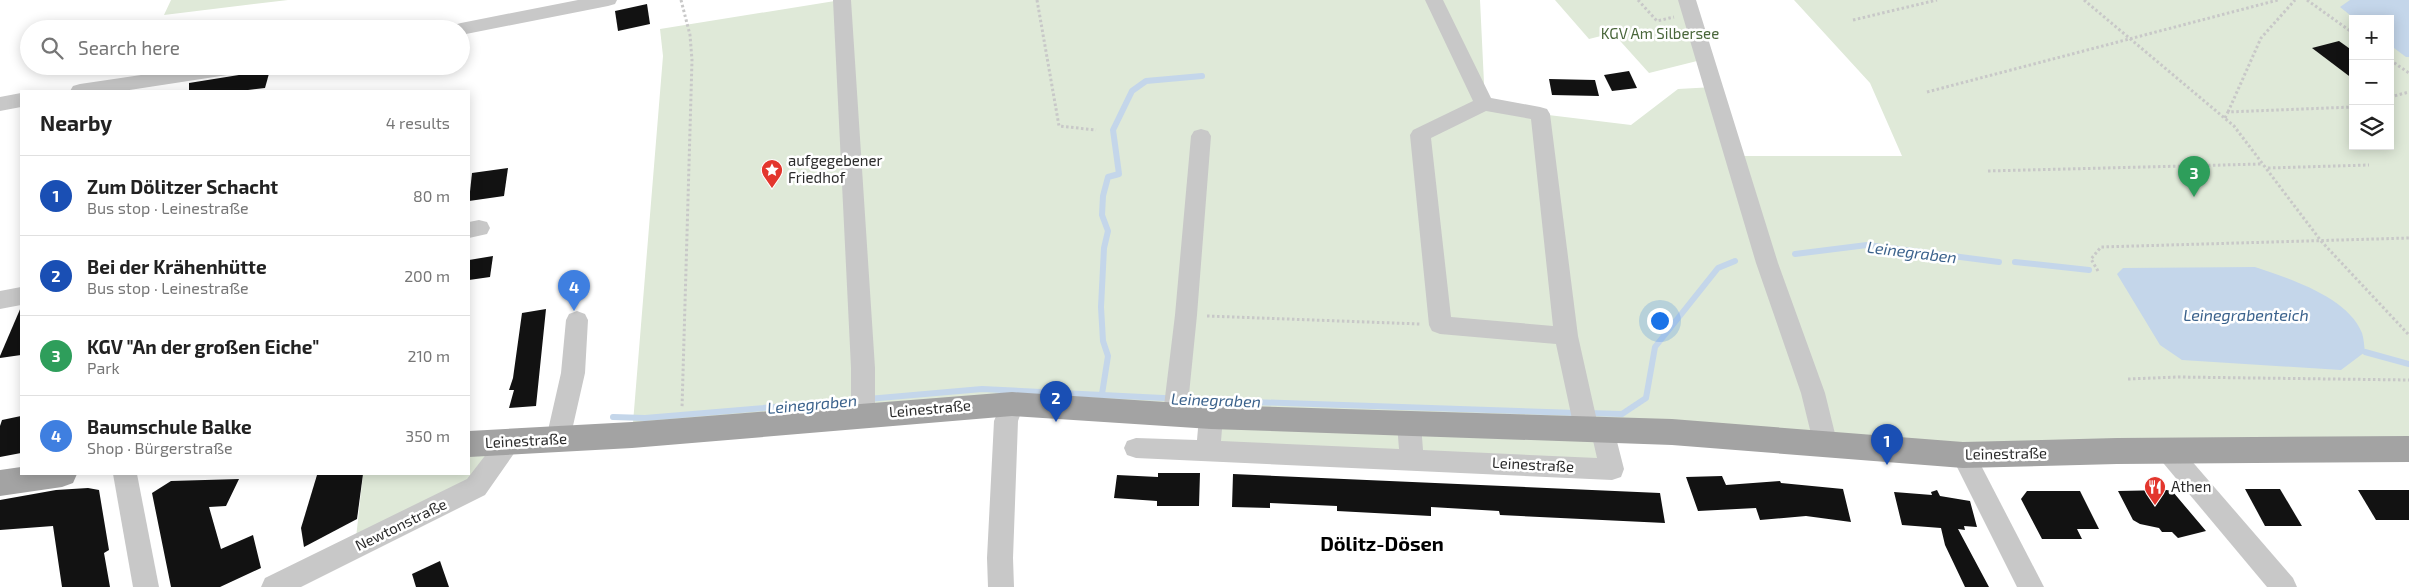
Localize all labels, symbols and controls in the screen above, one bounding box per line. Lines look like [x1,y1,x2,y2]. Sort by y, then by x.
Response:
map controls [2349,15,2394,150]
button: + [2349,15,2394,60]
search box [20,20,470,75]
park label: KGV Am Silbersee [1601,24,1719,42]
icon: search [38,34,66,62]
text: Search here [78,36,180,59]
button: − [2349,60,2394,105]
button: layers [2349,105,2394,150]
text: Nearby [40,110,112,135]
text: 4 results [386,113,450,132]
place label: aufgegebener Friedhof [788,151,883,186]
pin: 3 [2178,156,2210,197]
place icon: aufgegebener Friedhof [760,158,784,189]
text: Zum Dölitzer Schacht [87,175,278,198]
text: 1 [53,186,59,205]
text: 80 m [413,186,450,205]
text: Bus stop · Leinestraße [87,198,249,217]
water label: Leinegraben [1866,237,1958,266]
text: Bei der Krähenhütte [87,255,267,278]
text: 2 [51,266,61,285]
text: 200 m [404,266,450,285]
pin: 4 [558,270,590,311]
text: Bus stop · Leinestraße [87,278,249,297]
water label: Leinegrabenteich [2183,305,2309,324]
your location [1647,308,1673,334]
text: KGV "An der großen Eiche" [87,335,319,358]
text: 3 [51,346,61,365]
text: 210 m [407,346,450,365]
text: Park [87,358,120,377]
pin: 2 [1040,381,1072,422]
water label: Leinegraben [1171,388,1261,411]
water label: Leinegraben [766,390,858,417]
street label: Leinestraße [888,395,972,421]
text: Baumschule Balke [87,415,252,438]
pin: 1 [1871,424,1903,465]
text: 4 [51,426,61,445]
text: 350 m [405,426,450,445]
street label: Leinestraße [485,429,567,451]
text: Shop · Bürgerstraße [87,438,233,457]
street label: Leinestraße [1965,443,2047,463]
street label: Leinestraße [1492,453,1574,475]
restaurant icon: Athen [2143,475,2167,506]
place label: Athen [2171,477,2211,495]
street label: Newtonstraße [352,494,449,554]
district label: Dölitz-Dösen [1320,531,1444,555]

